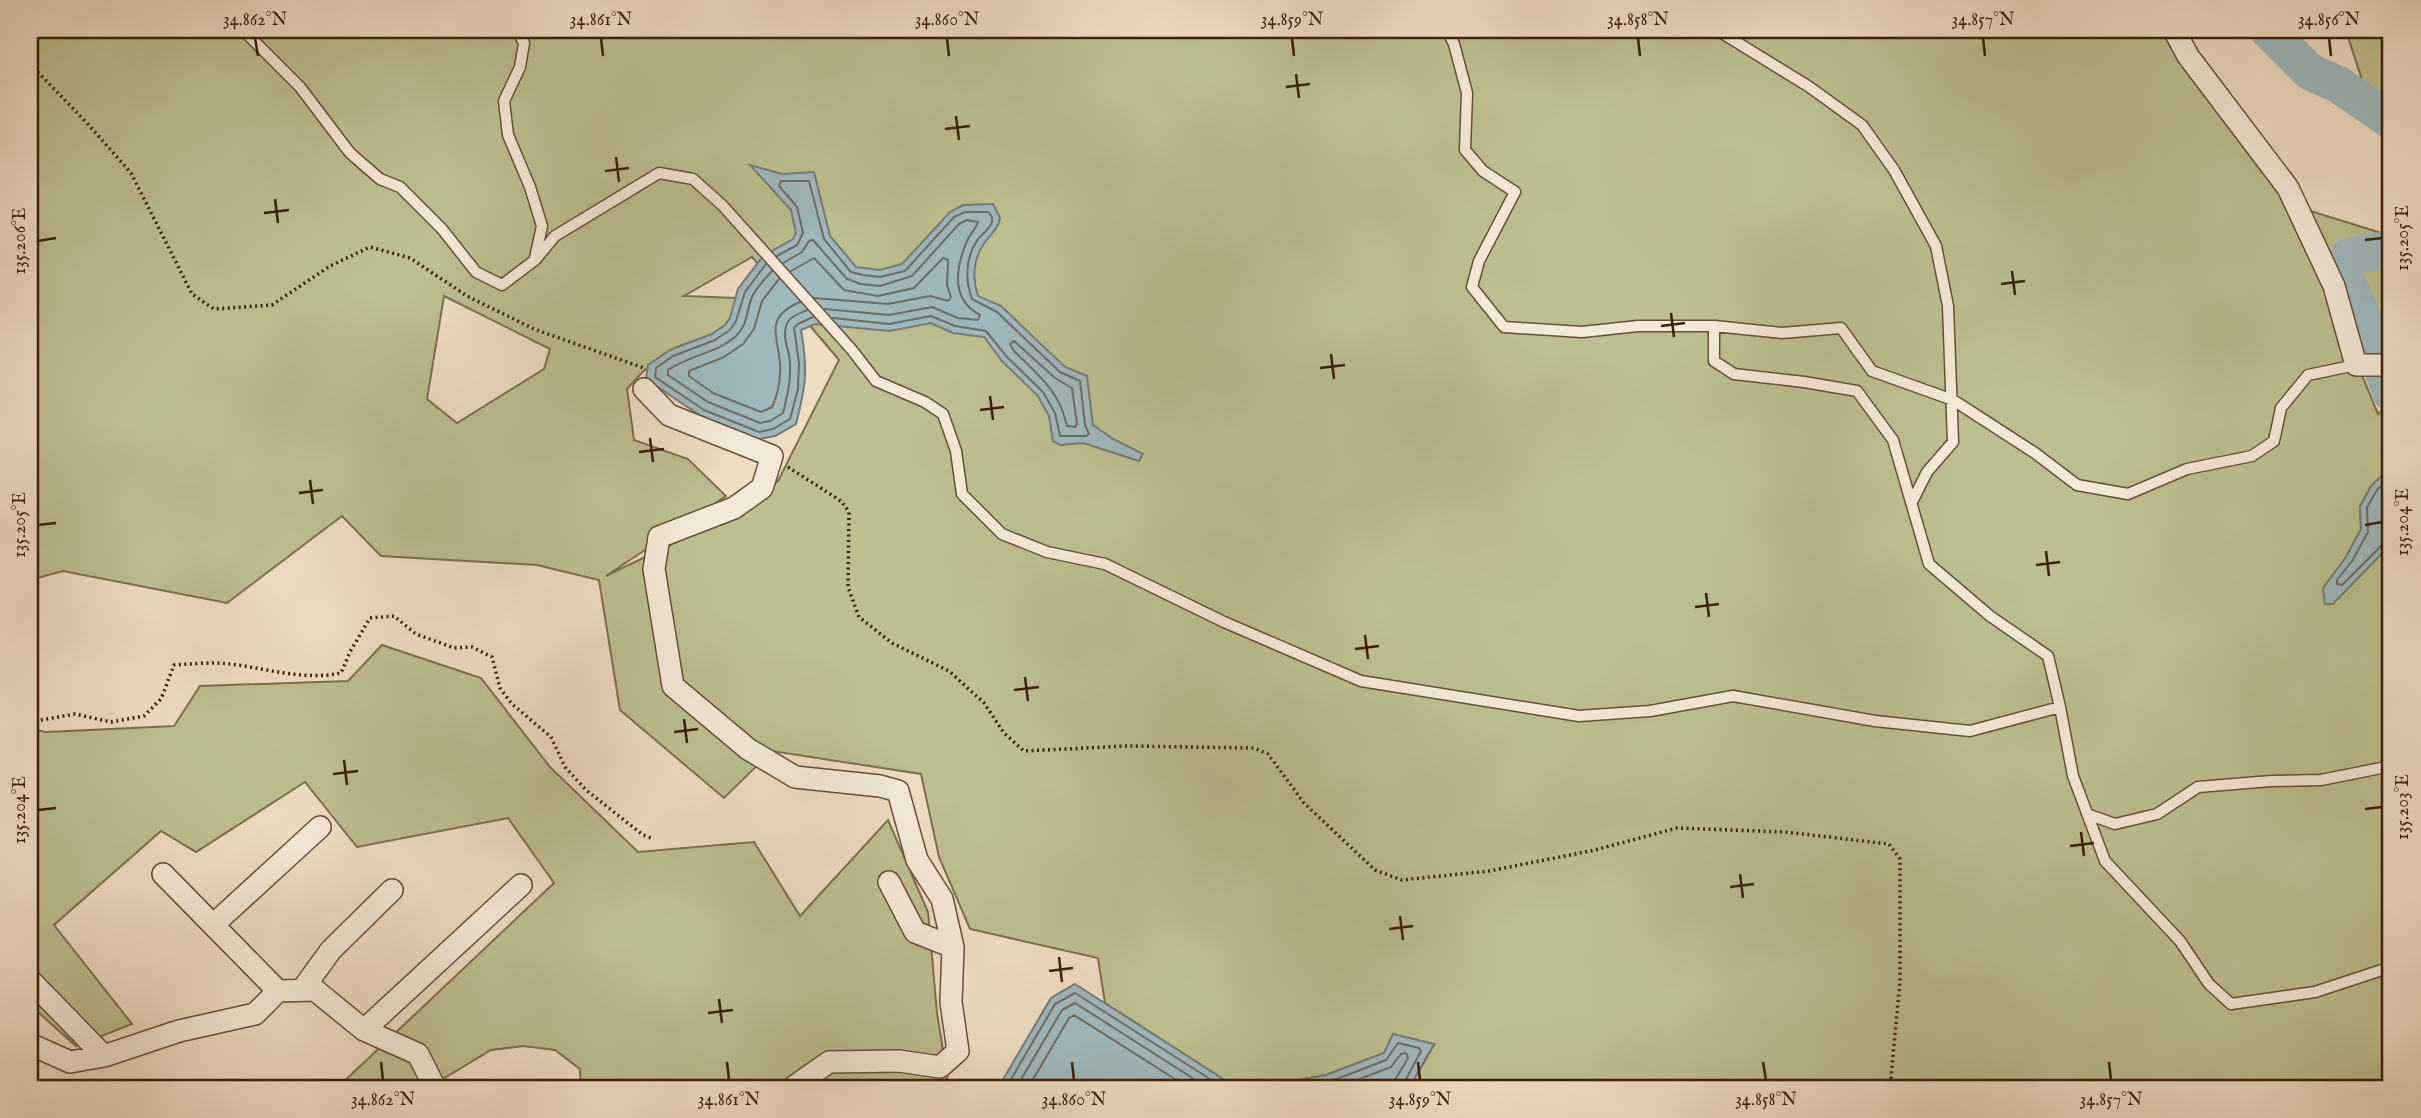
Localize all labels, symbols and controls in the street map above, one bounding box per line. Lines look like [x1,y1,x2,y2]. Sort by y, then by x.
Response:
text: 34.862°N [223,9,288,32]
text: 34.861°N [570,9,633,32]
text: 34.860°N [915,9,980,32]
text: 34.859°N [1261,9,1324,32]
text: 34.858°N [1607,9,1669,32]
text: 34.857°N [1951,9,2015,32]
text: 34.856°N [2298,9,2361,32]
text: 135.205°E [2392,205,2415,271]
text: 135.206°E [9,208,32,274]
text: 135.204°E [2392,488,2415,556]
text: 135.205°E [9,492,32,558]
text: 135.203°E [2392,774,2415,840]
text: 135.204°E [9,776,32,844]
text: 34.862°N [351,1089,416,1112]
text: 34.861°N [698,1089,761,1112]
text: 34.860°N [1042,1089,1107,1112]
text: 34.859°N [1389,1089,1452,1112]
text: 34.858°N [1735,1089,1797,1112]
text: 34.857°N [2079,1089,2143,1112]

